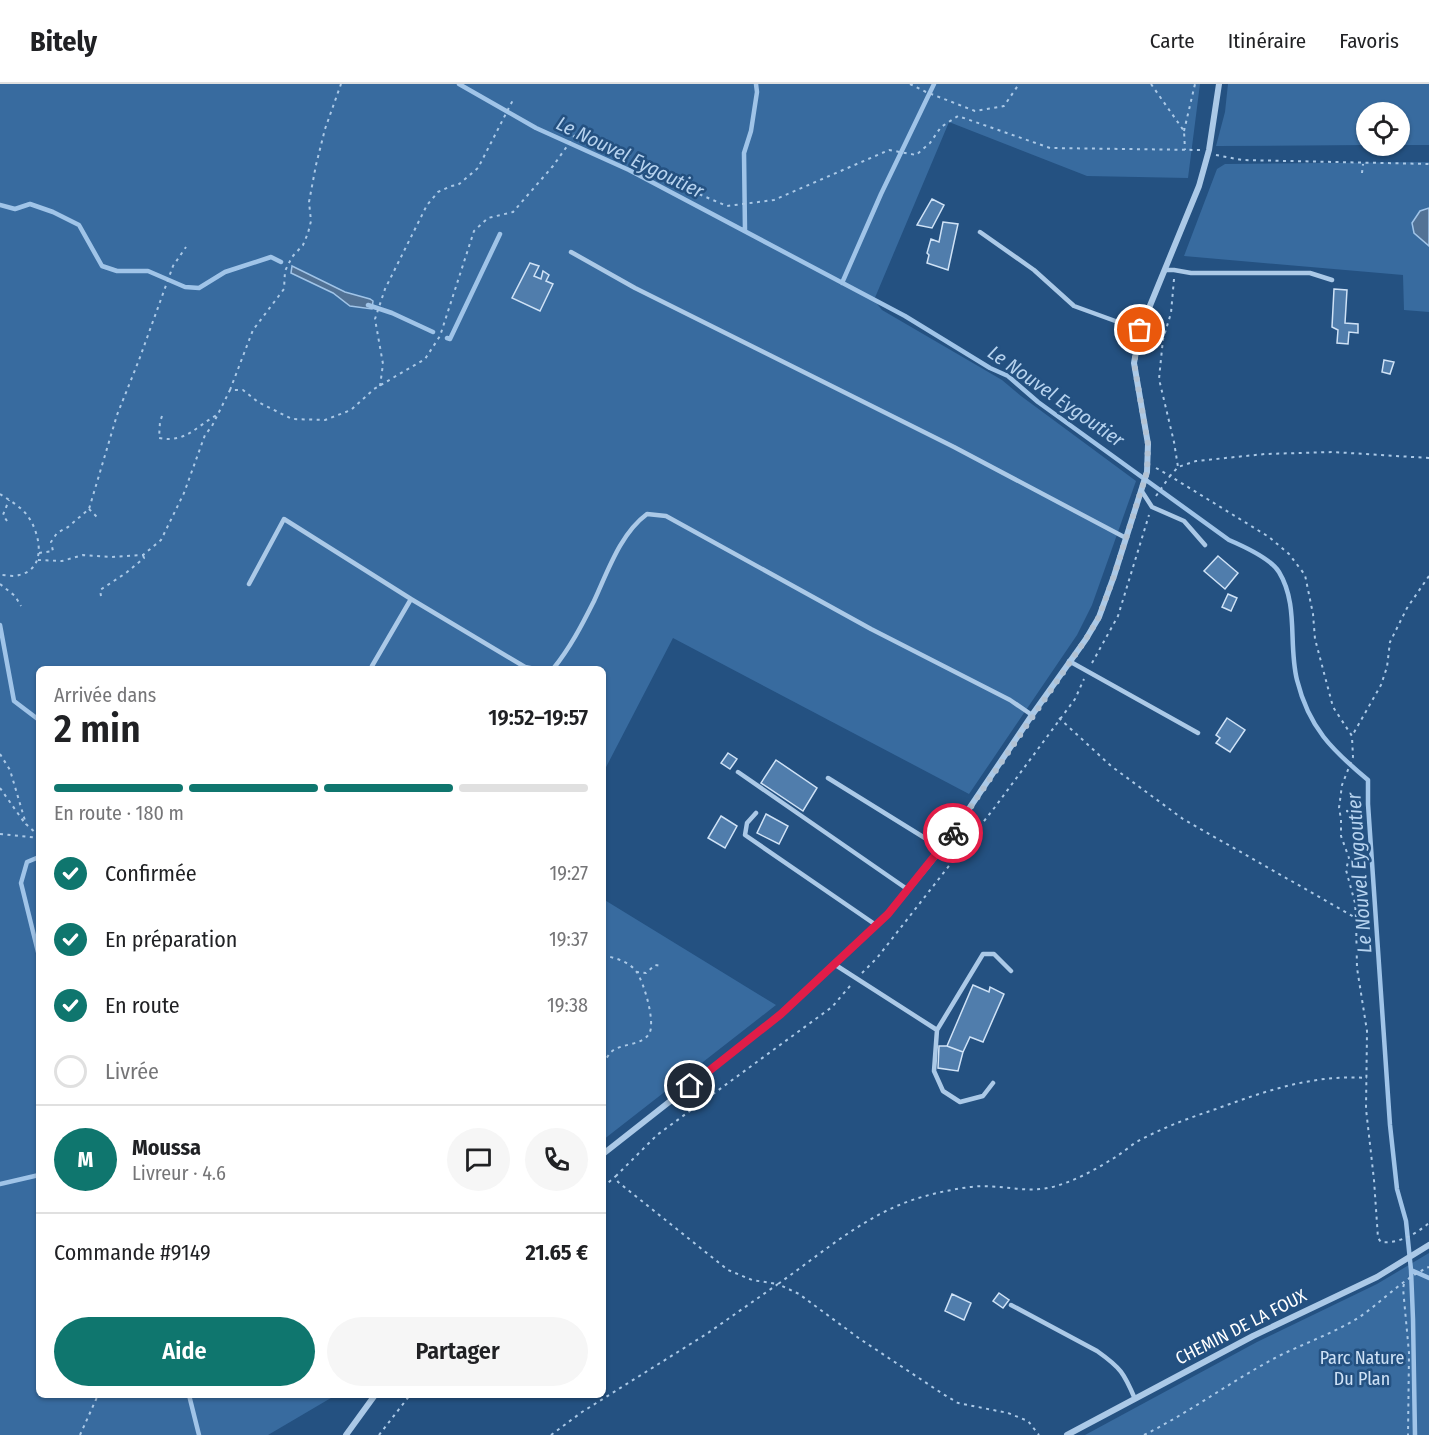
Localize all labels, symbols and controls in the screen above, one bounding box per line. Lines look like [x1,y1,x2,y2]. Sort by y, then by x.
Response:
text: Bitely [30,25,97,58]
text: Carte [1150,28,1195,54]
text: Itinéraire [1228,28,1306,54]
text: Favoris [1339,28,1399,54]
map controls [1356,102,1410,156]
button: locate [1356,102,1410,156]
water label: Le Nouvel Eygoutier [553,111,708,203]
pin [1114,304,1165,355]
icon: bag [1123,313,1156,346]
water label: Le Nouvel Eygoutier [983,340,1130,453]
text: Arrivée dans [54,683,156,707]
text: 19:52–19:57 [488,704,588,731]
text: 2 min [54,706,141,752]
water label: Le Nouvel Eygoutier [1341,791,1377,954]
text: En route · 180 m [54,801,184,825]
courier [923,803,983,863]
icon: bike [937,817,970,850]
icon: check [54,857,87,890]
text: Confirmée [105,860,197,887]
text: 19:27 [549,861,588,885]
icon: check [54,923,87,956]
text: En préparation [105,926,237,953]
text: 19:37 [549,927,588,951]
icon: check [54,989,87,1022]
text: En route [105,992,180,1019]
text: 19:38 [547,993,588,1017]
text: Livrée [105,1058,159,1085]
pin [664,1060,715,1111]
icon: home [673,1069,706,1102]
button: chat [447,1128,510,1191]
button: phone [525,1128,588,1191]
text: Moussa [132,1134,201,1161]
text: M [78,1146,93,1173]
text: Livreur · 4.6 [132,1161,226,1185]
text: Commande #9149 [54,1239,211,1266]
text: 21.65 € [525,1239,588,1266]
street label: CHEMIN DE LA FOUX [1172,1284,1310,1370]
button: Aide [54,1317,315,1386]
button: Partager [327,1317,588,1386]
park label: Parc Nature Du Plan [1320,1347,1404,1390]

